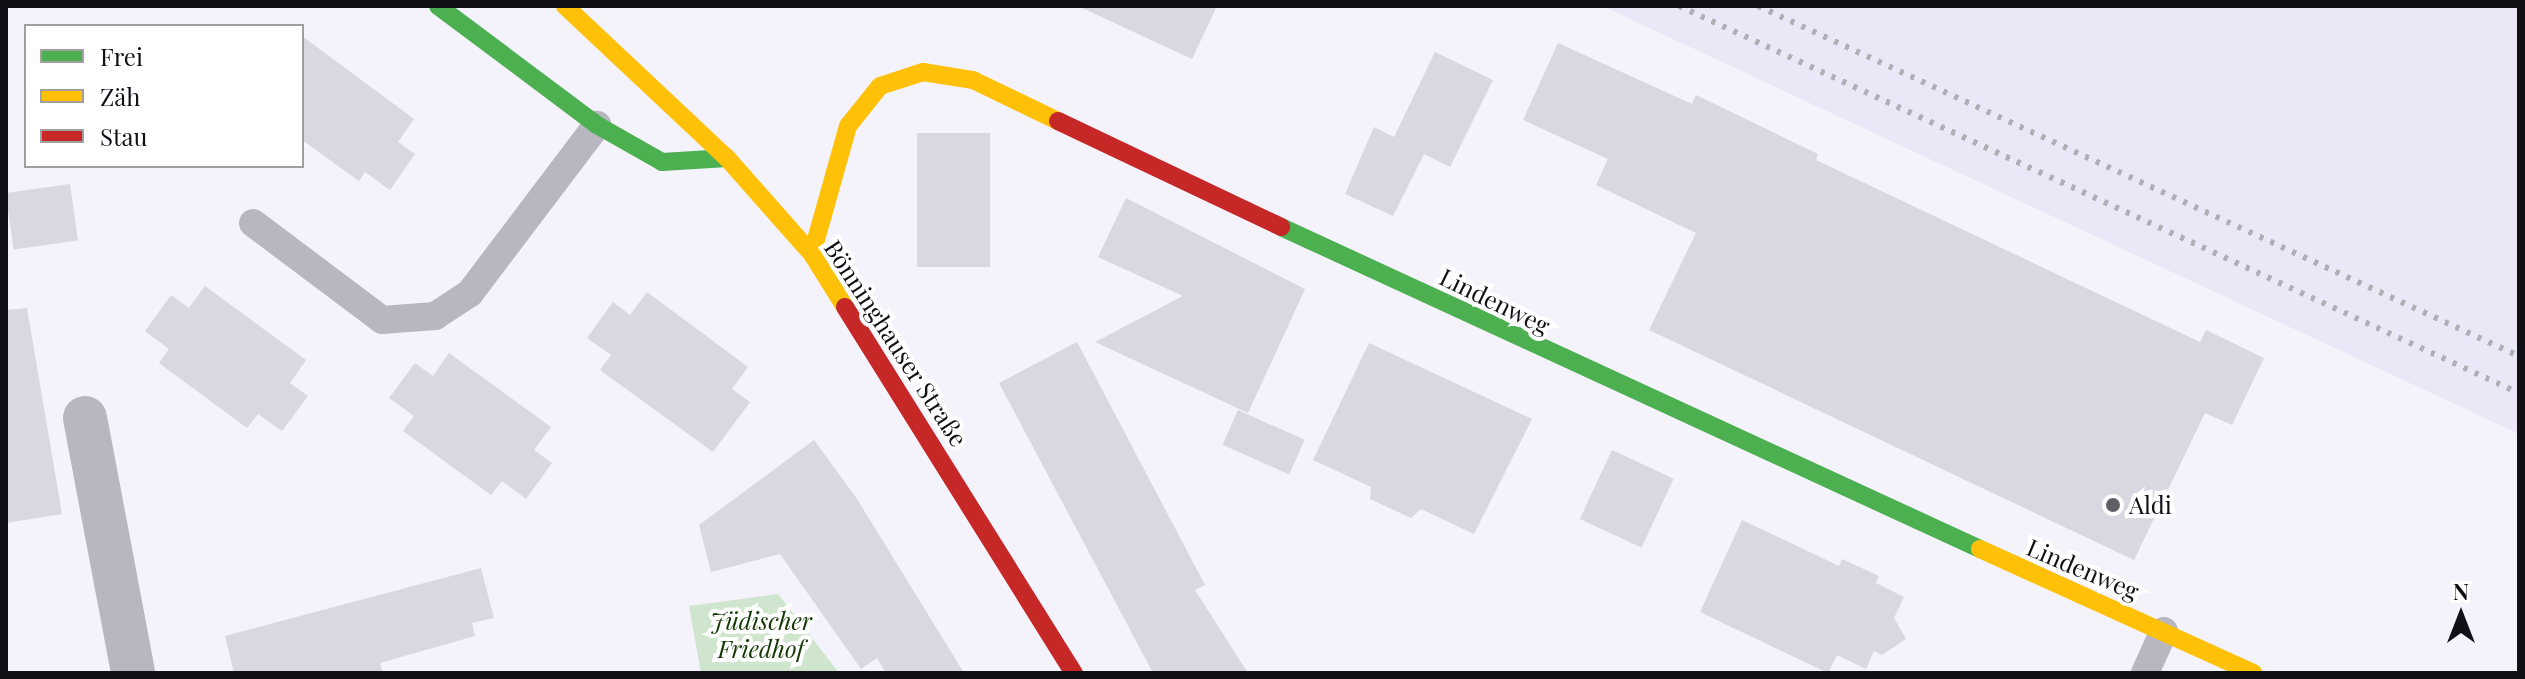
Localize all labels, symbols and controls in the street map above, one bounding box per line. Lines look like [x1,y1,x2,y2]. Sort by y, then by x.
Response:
legend [24,24,304,168]
text: Frei [100,40,143,72]
text: Zäh [100,80,140,112]
text: Stau [100,120,147,152]
street label: Bönninghauser Straße [818,234,974,452]
street label: Lindenweg [1435,262,1555,340]
place label: Aldi [2129,491,2172,519]
marker: Aldi [2104,496,2122,514]
street label: Lindenweg [2023,533,2143,605]
north arrow [2421,575,2501,655]
text: N [2453,576,2469,606]
park label: Jüdischer Friedhof [710,607,812,663]

